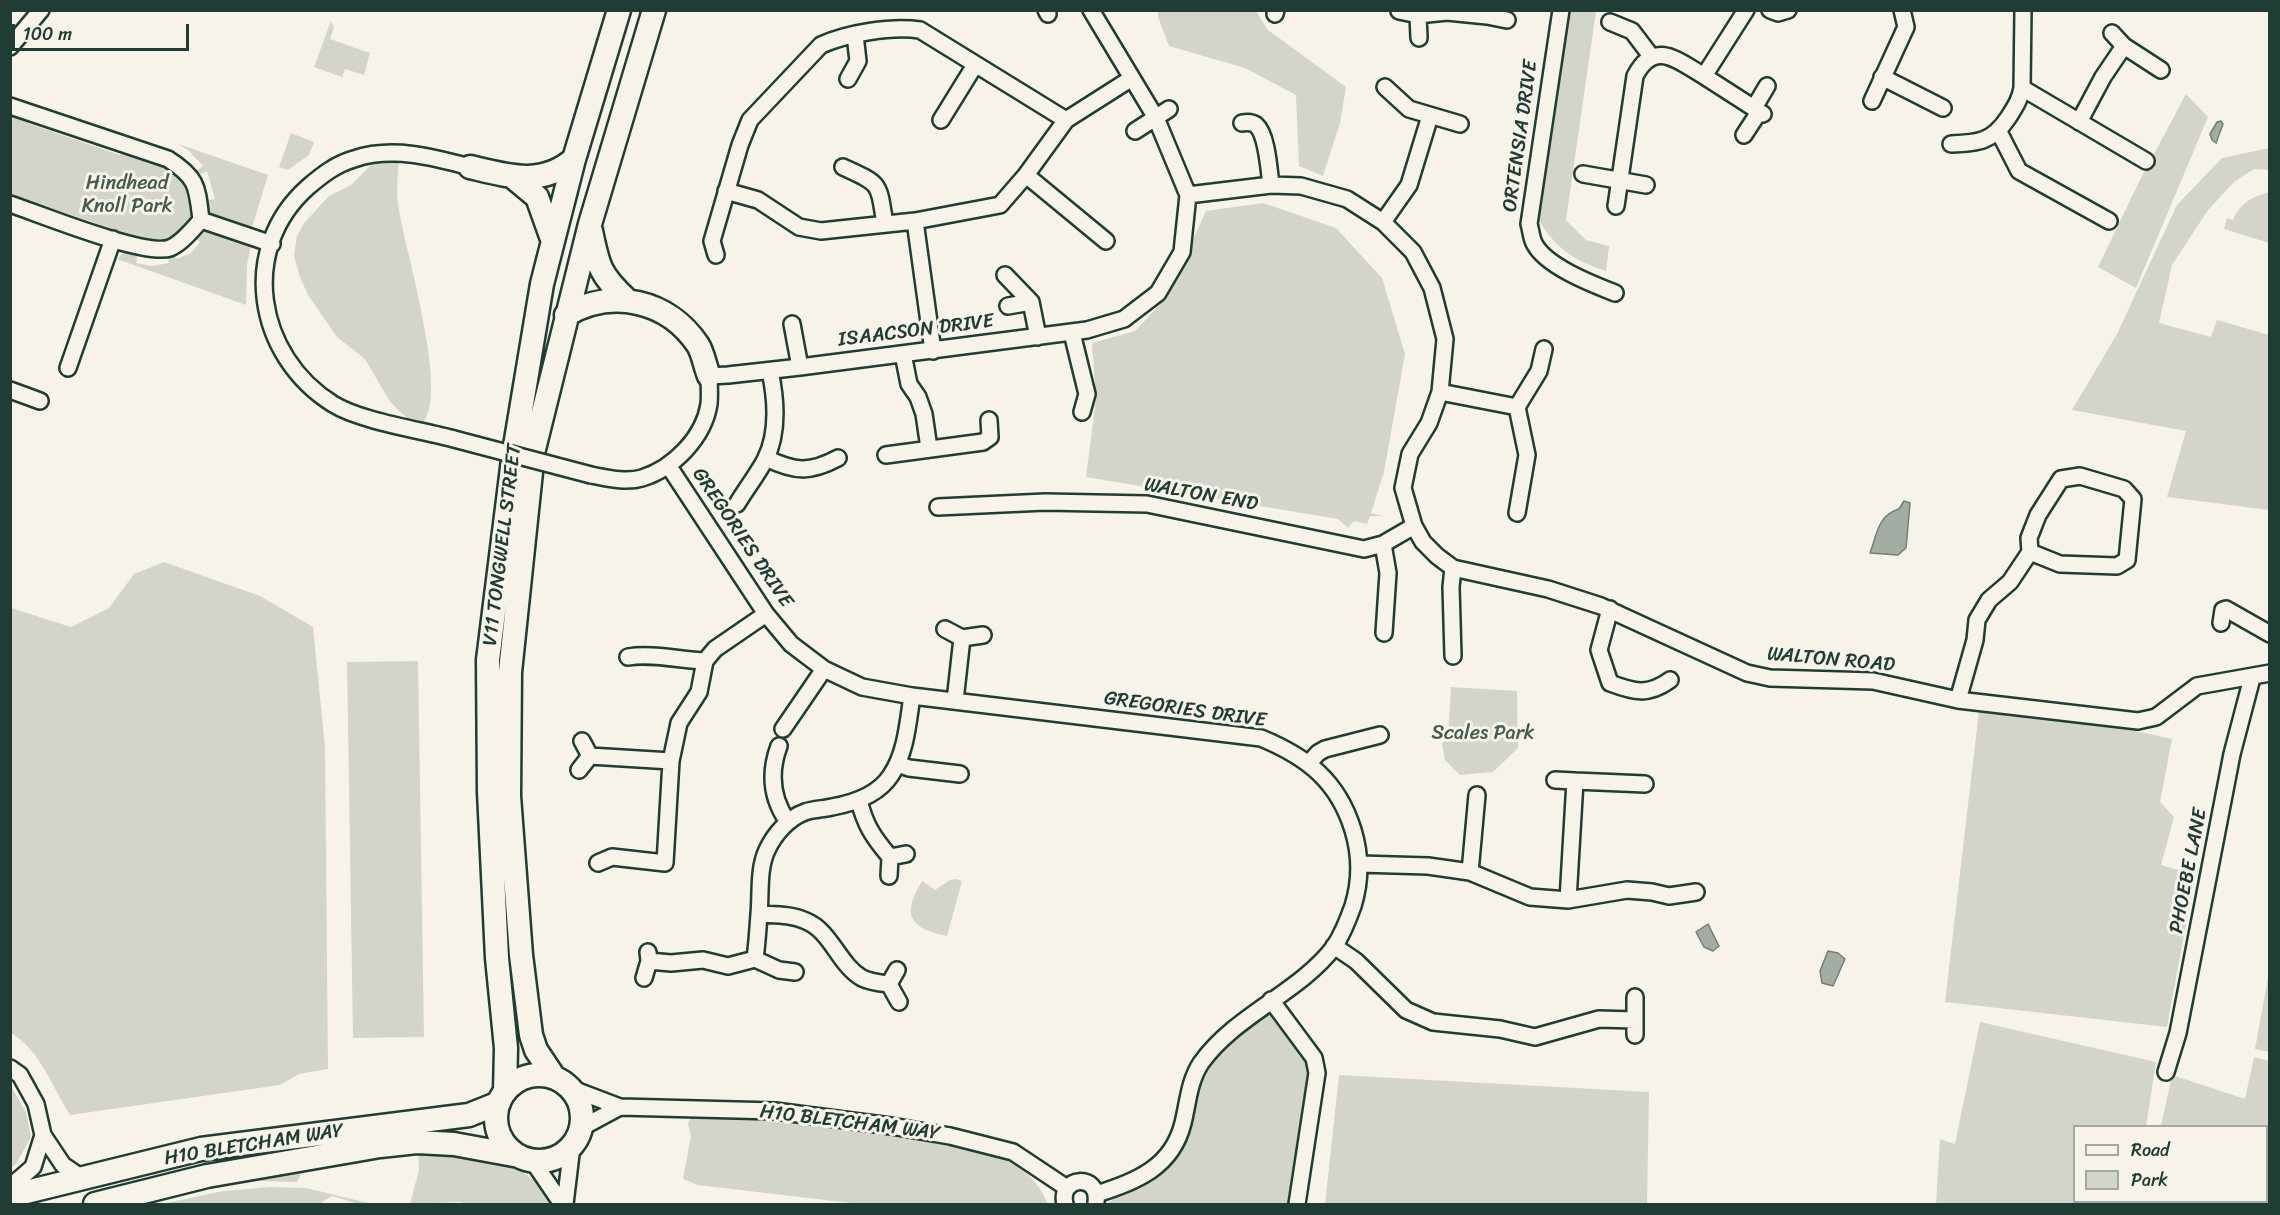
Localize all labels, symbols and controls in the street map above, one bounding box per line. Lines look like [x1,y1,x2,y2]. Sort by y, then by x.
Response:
scale bar [15,12,192,50]
text: 100 m [23,18,72,50]
street label: ORTENSIA DRIVE [1498,59,1544,213]
park label: Hindhead Knoll Park [82,172,172,219]
street label: ISAACSON DRIVE [837,310,995,352]
street label: V11 TONGWELL STREET [479,443,527,647]
street label: GREGORIES DRIVE [686,464,798,612]
street label: WALTON END [1142,473,1260,517]
street label: WALTON ROAD [1766,642,1896,678]
street label: GREGORIES DRIVE [1102,687,1268,733]
park label: Scales Park [1432,722,1534,746]
street label: PHOEBE LANE [2165,806,2213,936]
street label: H10 BLETCHAM WAY [758,1100,942,1146]
street label: H10 BLETCHAM WAY [162,1119,346,1171]
legend [2073,1125,2268,1203]
text: Road [2131,1134,2170,1166]
text: Park [2131,1164,2168,1196]

